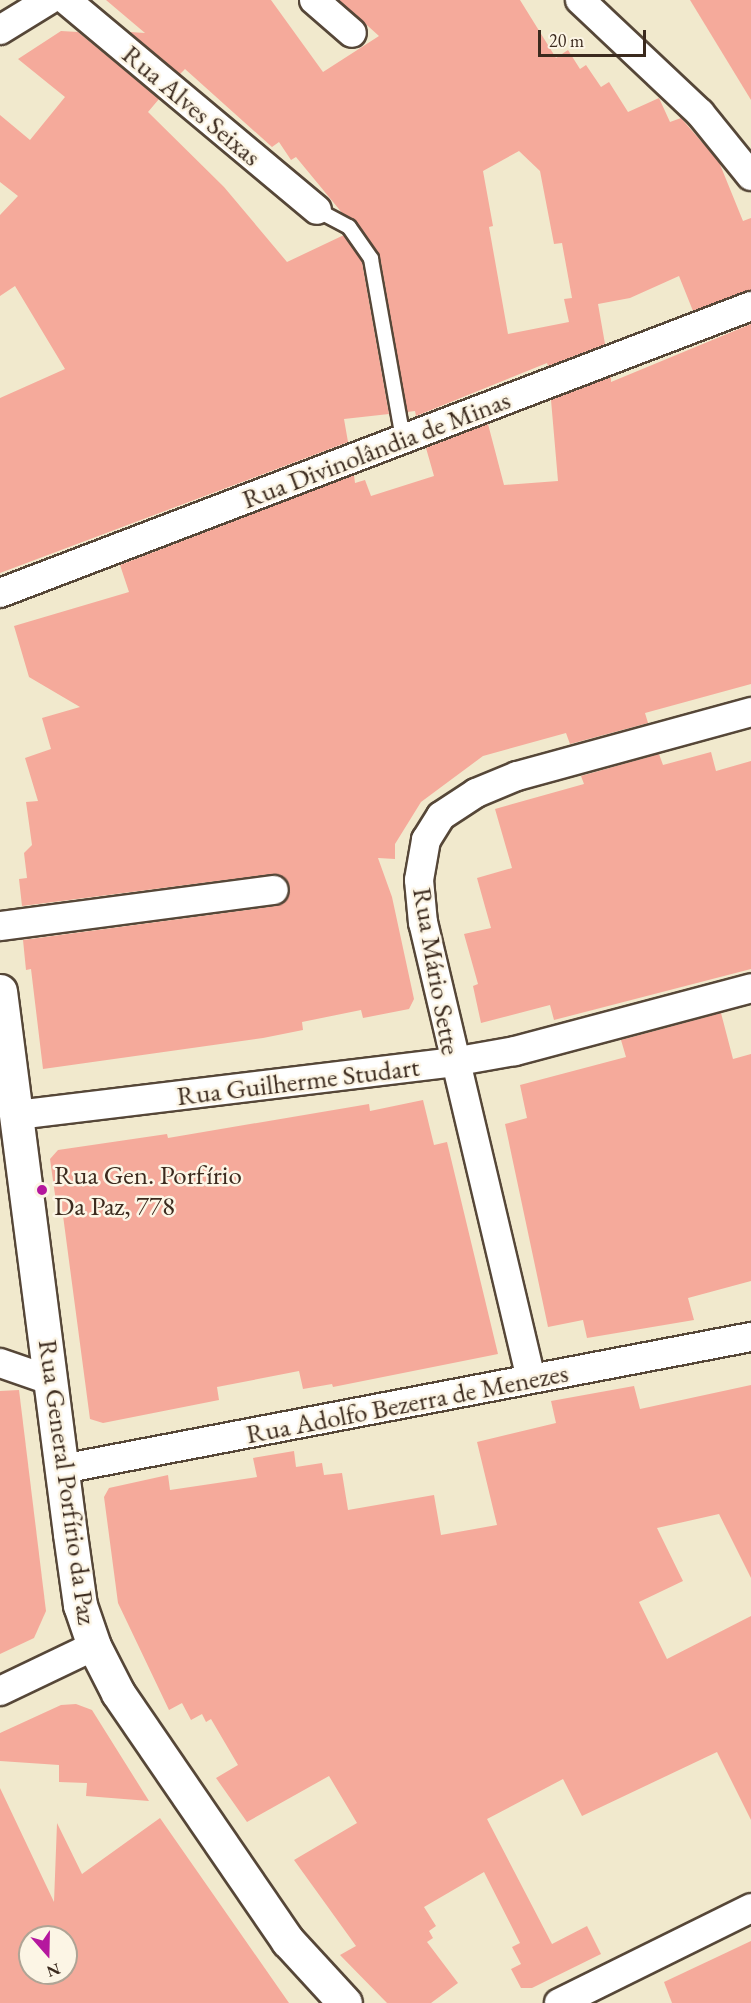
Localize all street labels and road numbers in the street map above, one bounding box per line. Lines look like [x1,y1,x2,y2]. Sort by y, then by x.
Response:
street label: Rua Alves Seixas [116,38,268,172]
street label: Rua Divinolândia de Minas [237,383,515,515]
street label: Rua Mário Sette [406,885,468,1057]
street label: Rua Guilherme Studart [175,1050,421,1112]
street label: Rua General Porfírio da Paz [32,1337,104,1627]
street label: Rua Adolfo Bezerra de Menezes [243,1356,571,1450]

